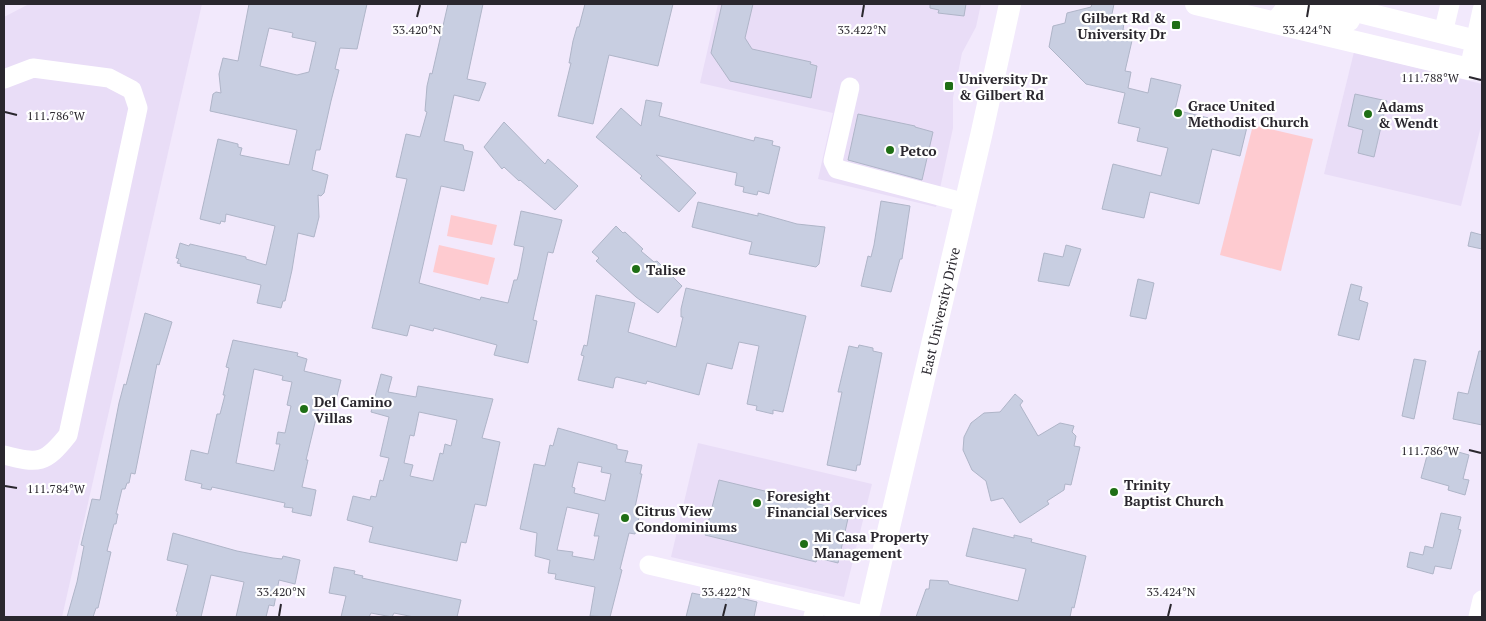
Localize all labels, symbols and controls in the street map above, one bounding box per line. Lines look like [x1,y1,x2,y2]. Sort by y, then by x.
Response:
place label: Gilbert Rd & University Dr [1077,8,1166,43]
marker: Gilbert Rd & University Dr [1170,19,1182,31]
text: 33.420°N [392,22,442,37]
text: 33.422°N [837,22,887,37]
text: 33.424°N [1282,22,1332,37]
place label: University Dr & Gilbert Rd [959,69,1048,104]
text: 111.788°W [1401,70,1460,85]
marker: University Dr & Gilbert Rd [943,80,955,92]
place label: Grace United Methodist Church [1188,96,1309,131]
place label: Adams & Wendt [1378,97,1439,132]
marker: Grace United Methodist Church [1172,107,1184,119]
text: 111.786°W [27,108,86,123]
marker: Adams & Wendt [1362,108,1374,120]
place label: Petco [900,141,937,160]
marker: Petco [884,144,896,156]
street label: East University Drive [916,245,964,377]
place label: Talise [646,260,686,279]
marker: Talise [630,263,642,275]
place label: Del Camino Villas [314,392,392,427]
marker: Del Camino Villas [298,403,310,415]
text: 111.786°W [1401,443,1460,458]
place label: Trinity Baptist Church [1124,475,1224,510]
text: 111.784°W [27,481,86,496]
place label: Foresight Financial Services [767,486,887,521]
marker: Trinity Baptist Church [1108,486,1120,498]
marker: Foresight Financial Services [751,497,763,509]
place label: Citrus View Condominiums [635,501,737,536]
marker: Citrus View Condominiums [619,512,631,524]
place label: Mi Casa Property Management [814,527,929,562]
marker: Mi Casa Property Management [798,538,810,550]
text: 33.420°N [256,584,306,599]
text: 33.422°N [701,584,751,599]
text: 33.424°N [1146,584,1196,599]

